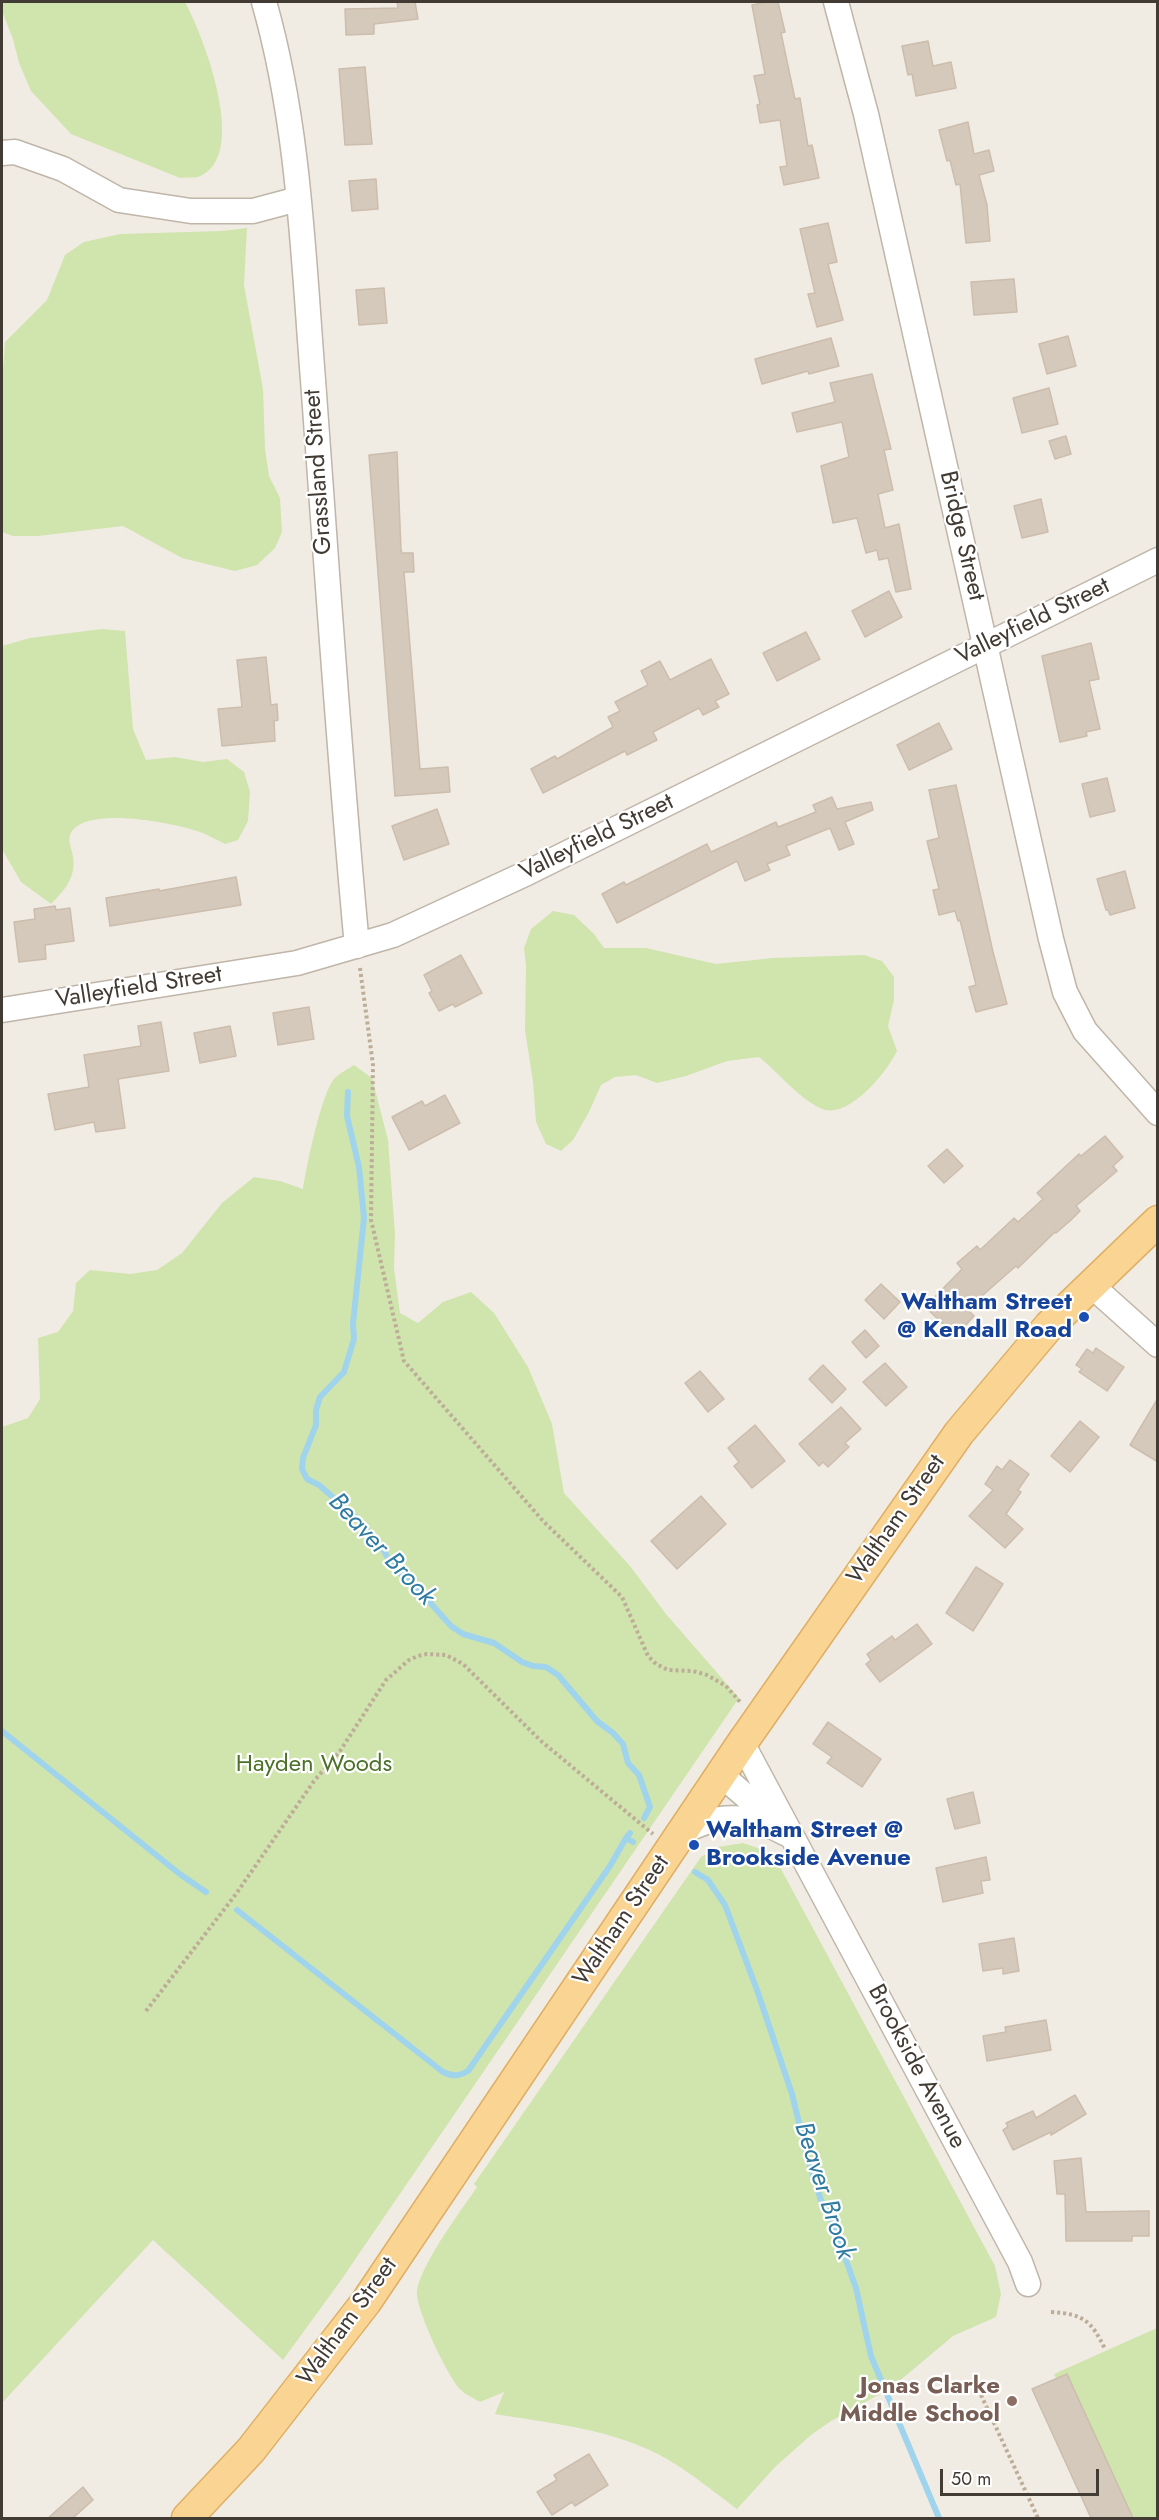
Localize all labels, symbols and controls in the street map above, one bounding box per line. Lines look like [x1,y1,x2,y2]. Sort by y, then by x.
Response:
street label: Grassland Street [299,388,339,556]
street label: Bridge Street [932,468,990,604]
street label: Valleyfield Street [951,572,1115,672]
street label: Valleyfield Street [515,788,679,888]
street label: Valleyfield Street [54,961,224,1015]
place label: Waltham Street @ Kendall Road [897,1289,1072,1345]
marker: Waltham Street @ Kendall Road [1077,1310,1091,1324]
street label: Waltham Street [842,1450,952,1590]
water label: Beaver Brook [321,1487,441,1613]
park label: Hayden Woods [236,1751,392,1779]
place label: Waltham Street @ Brookside Avenue [706,1817,911,1873]
marker: Waltham Street @ Brookside Avenue [687,1838,701,1852]
street label: Waltham Street [568,1850,676,1992]
street label: Brookside Avenue [861,1980,971,2154]
water label: Beaver Brook [786,2118,860,2264]
street label: Waltham Street [292,2252,404,2392]
place label: Jonas Clarke Middle School [840,2373,1000,2429]
marker: Jonas Clarke Middle School [1005,2394,1019,2408]
scale bar [943,2457,1102,2495]
text: 50 m [951,2466,991,2492]

